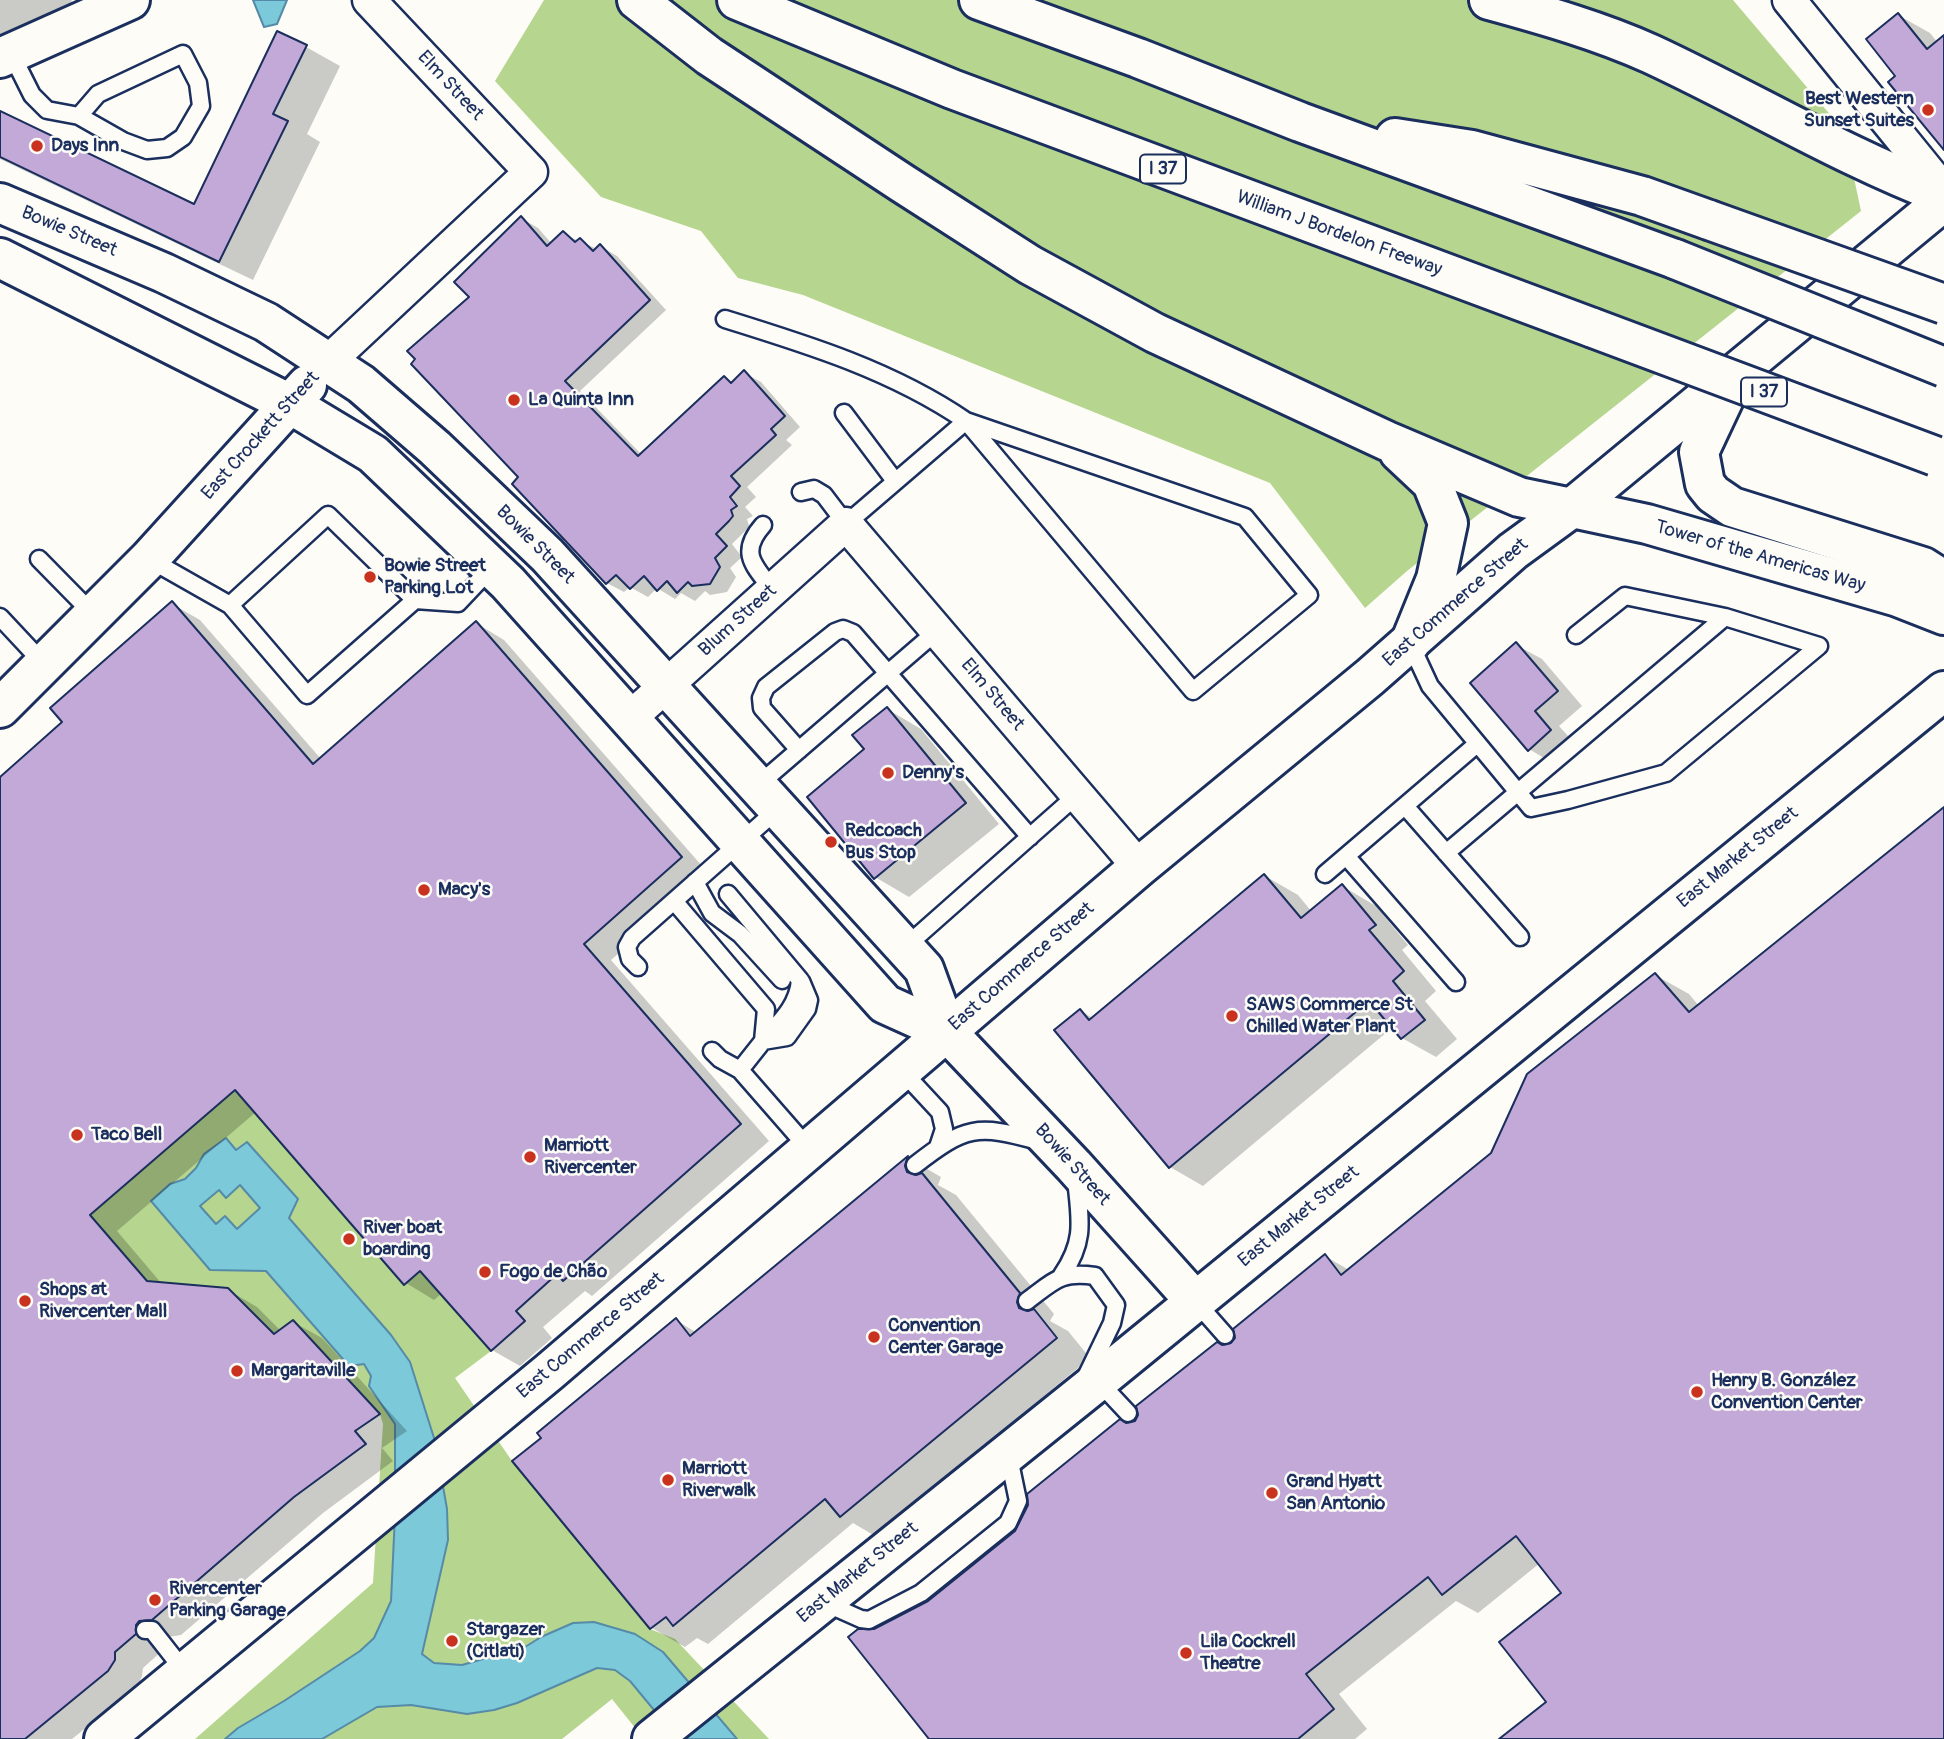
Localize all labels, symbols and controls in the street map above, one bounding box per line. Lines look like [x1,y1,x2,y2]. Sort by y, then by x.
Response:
street label: Elm Street [412,46,488,126]
place label: Best Western Sunset Suites [1804,88,1914,132]
marker: Best Western Sunset Suites [1920,102,1936,118]
place label: Days Inn [51,135,119,157]
marker: Days Inn [29,138,45,154]
road number: I 37 [1140,154,1186,184]
street label: William J Bordelon Freeway [1233,186,1445,282]
street label: Bowie Street [18,202,120,262]
street label: East Crockett Street [197,367,325,505]
road number: I 37 [1741,378,1787,406]
place label: La Quinta Inn [528,389,634,411]
marker: La Quinta Inn [506,392,522,408]
street label: Bowie Street [491,501,579,589]
street label: Tower of the Americas Way [1652,516,1868,598]
street label: East Commerce Street [1379,534,1533,672]
place label: Bowie Street Parking Lot [384,555,486,599]
marker: Bowie Street Parking Lot [362,569,378,585]
street label: Blum Street [694,580,782,662]
street label: Elm Street [955,654,1029,736]
place label: Denny's [902,762,964,784]
marker: Denny's [880,765,896,781]
street label: East Market Street [1673,802,1803,914]
place label: Redcoach Bus Stop [845,820,922,864]
marker: Redcoach Bus Stop [823,834,839,850]
place label: Macy's [438,879,490,901]
marker: Macy's [416,882,432,898]
street label: East Commerce Street [945,898,1099,1036]
place label: SAWS Commerce St Chilled Water Plant [1246,994,1413,1038]
marker: SAWS Commerce St Chilled Water Plant [1224,1008,1240,1024]
street label: Bowie Street [1029,1119,1115,1211]
place label: Taco Bell [91,1124,162,1146]
marker: Taco Bell [69,1127,85,1143]
place label: Marriott Rivercenter [544,1135,637,1179]
marker: Marriott Rivercenter [522,1149,538,1165]
street label: East Market Street [1234,1161,1364,1273]
place label: River boat boarding [363,1217,442,1261]
marker: River boat boarding [341,1231,357,1247]
place label: Fogo de Chão [499,1261,607,1283]
marker: Fogo de Chão [477,1264,493,1280]
street label: East Commerce Street [513,1268,669,1404]
place label: Shops at Rivercenter Mall [39,1279,167,1323]
marker: Shops at Rivercenter Mall [17,1293,33,1309]
place label: Convention Center Garage [888,1315,1003,1359]
marker: Convention Center Garage [866,1329,882,1345]
place label: Margaritaville [251,1360,356,1382]
marker: Margaritaville [229,1363,245,1379]
place label: Henry B. González Convention Center [1711,1370,1863,1414]
marker: Henry B. González Convention Center [1689,1384,1705,1400]
place label: Marriott Riverwalk [682,1458,756,1502]
place label: Grand Hyatt San Antonio [1286,1471,1385,1515]
marker: Marriott Riverwalk [660,1472,676,1488]
marker: Grand Hyatt San Antonio [1264,1485,1280,1501]
street label: East Market Street [793,1517,923,1629]
place label: Rivercenter Parking Garage [169,1578,286,1622]
marker: Rivercenter Parking Garage [147,1592,163,1608]
place label: Stargazer (Citlati) [466,1619,545,1663]
place label: Lila Cockrell Theatre [1200,1631,1296,1675]
marker: Stargazer (Citlati) [444,1633,460,1649]
marker: Lila Cockrell Theatre [1178,1645,1194,1661]

